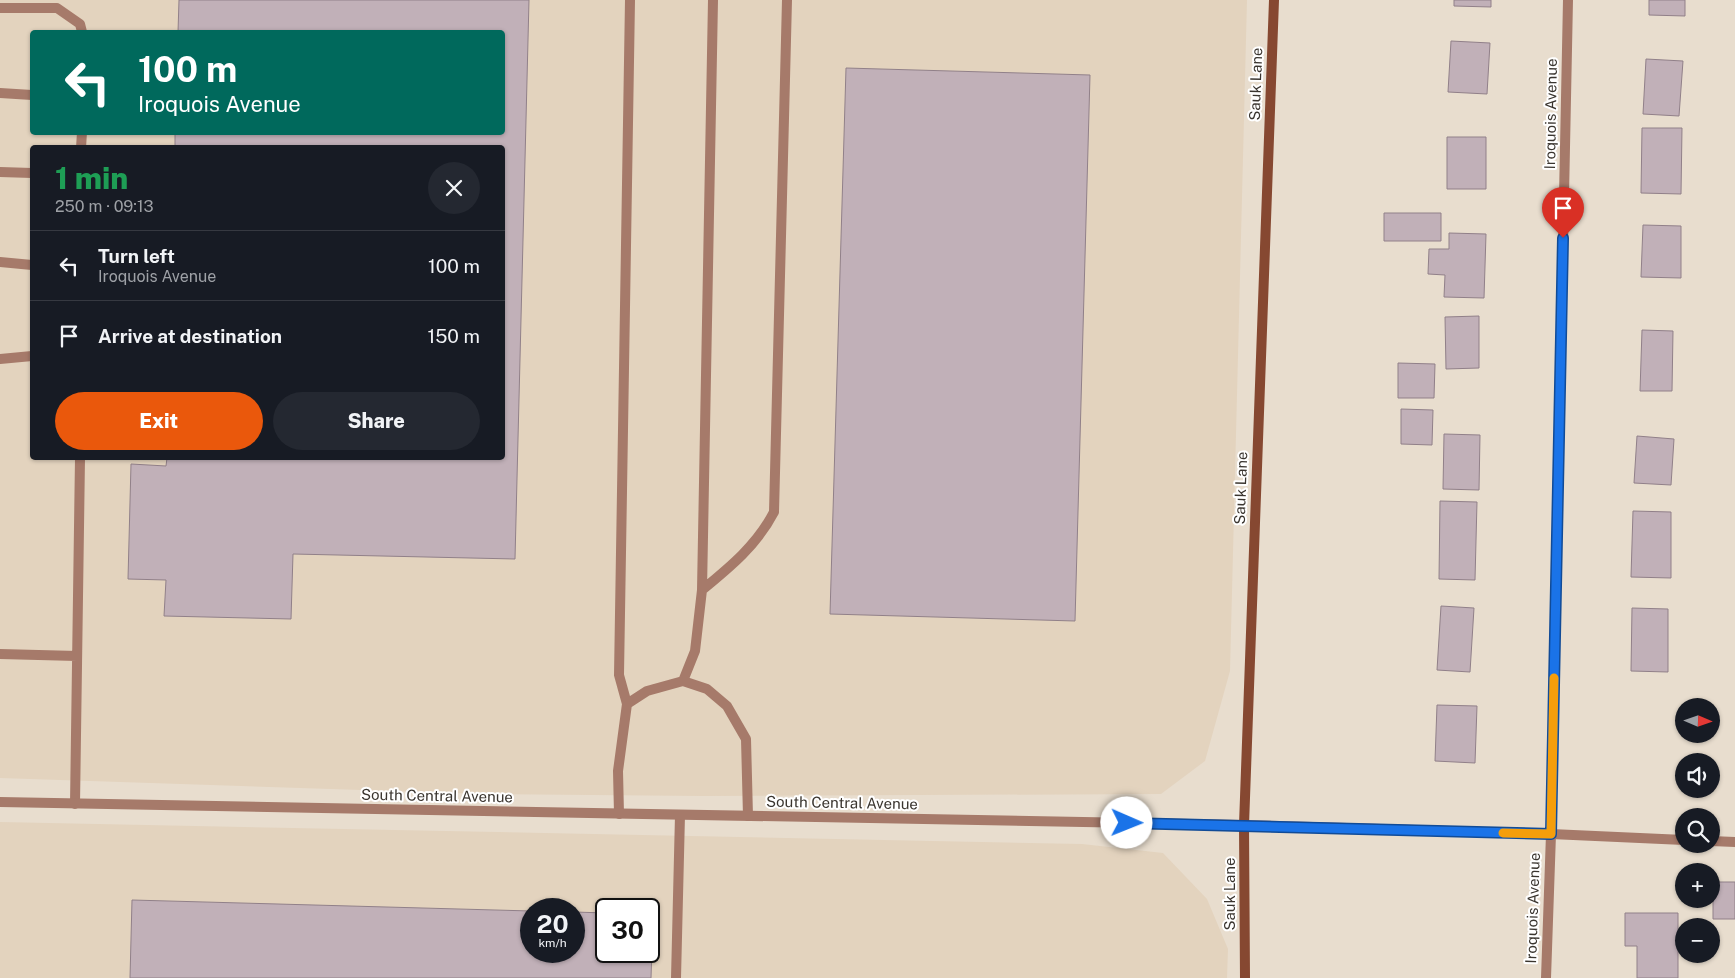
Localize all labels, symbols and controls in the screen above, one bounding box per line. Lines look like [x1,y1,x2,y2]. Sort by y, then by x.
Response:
street label: Sauk Lane [1246,47,1265,121]
text: 100 m [138,49,237,90]
icon: left [55,50,120,115]
street label: Iroquois Avenue [1541,58,1560,170]
text: Iroquois Avenue [138,91,301,117]
text: 1 min [55,160,128,196]
button: close [428,162,480,214]
pin [1542,187,1584,238]
icon: arrive [1549,194,1577,222]
text: 250 m · 09:13 [55,197,154,216]
text: Turn left [98,245,175,267]
icon: left [55,252,83,280]
text: 100 m [428,255,480,277]
text: Iroquois Avenue [98,267,216,286]
icon: arrive [55,322,83,350]
text: Arrive at destination [98,325,282,347]
text: 150 m [427,325,480,347]
button: Exit [55,392,263,450]
button: Share [273,392,480,450]
street label: Sauk Lane [1231,451,1250,525]
north arrow [1675,698,1720,742]
map controls [1675,698,1720,963]
button: sound [1675,753,1720,798]
street label: South Central Avenue [361,786,513,805]
street label: South Central Avenue [766,793,918,812]
position arrow [1100,796,1152,848]
button: search [1675,808,1720,853]
street label: Iroquois Avenue [1522,852,1543,964]
street label: Sauk Lane [1221,857,1238,931]
button: + [1675,863,1720,908]
speed limit sign: 30 [595,898,660,963]
text: 20 [537,909,569,939]
button: − [1675,918,1720,963]
text: km/h [538,936,567,950]

